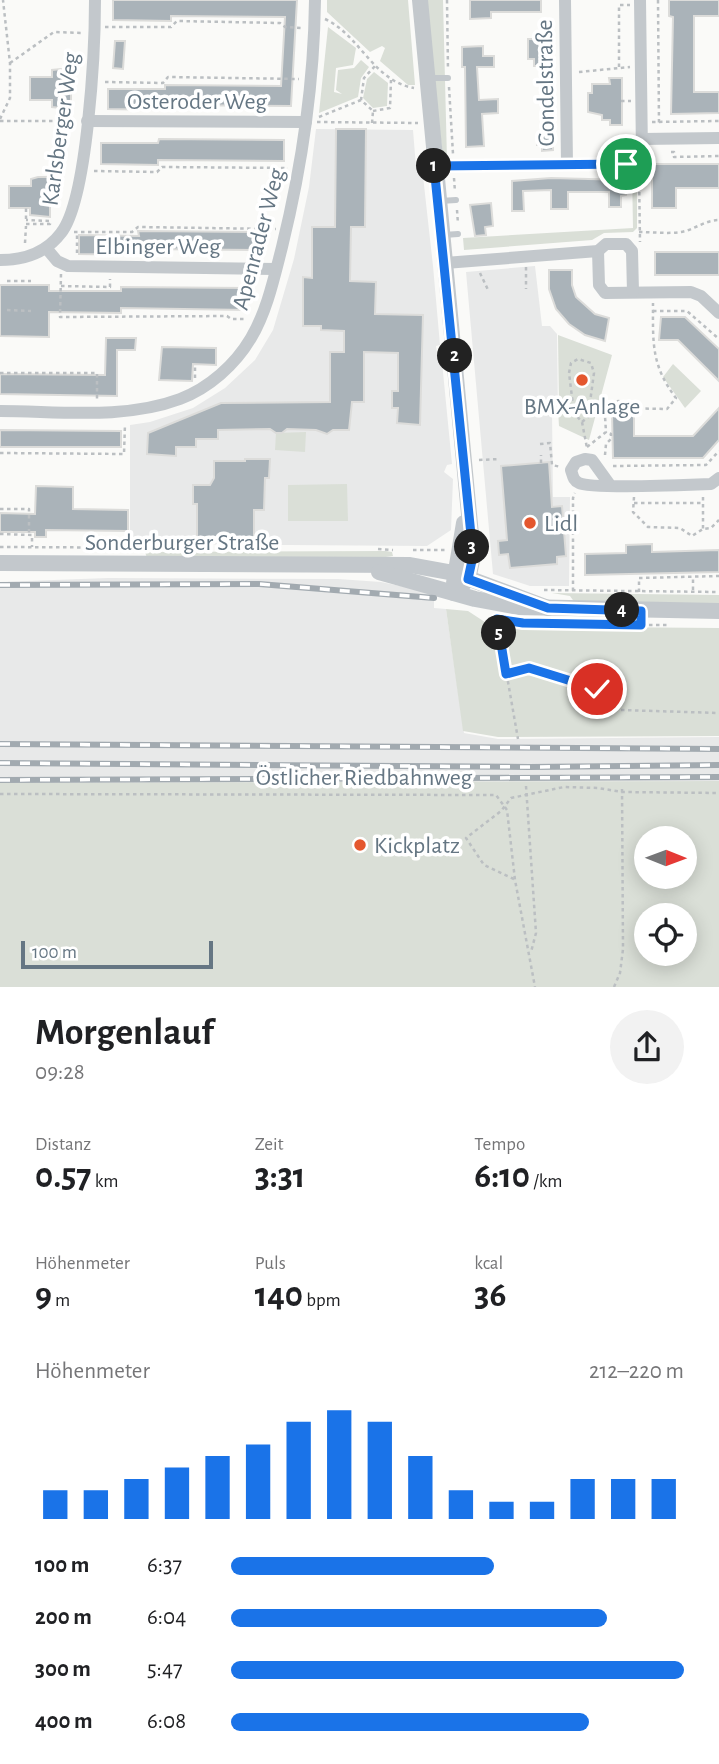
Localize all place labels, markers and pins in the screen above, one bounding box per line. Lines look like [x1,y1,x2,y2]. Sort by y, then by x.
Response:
pin [596,134,656,194]
pin: 1 [416,148,452,184]
pin: 2 [438,338,472,374]
marker: BMX-Anlage [574,372,590,388]
place label: BMX-Anlage [524,395,640,419]
place label: Lidl [544,512,578,536]
marker: Lidl [522,515,538,531]
pin: 3 [454,530,490,564]
pin: 4 [604,592,640,628]
pin: 5 [482,616,516,650]
pin [567,659,627,719]
place label: Kickplatz [374,834,460,858]
marker: Kickplatz [352,837,368,853]

